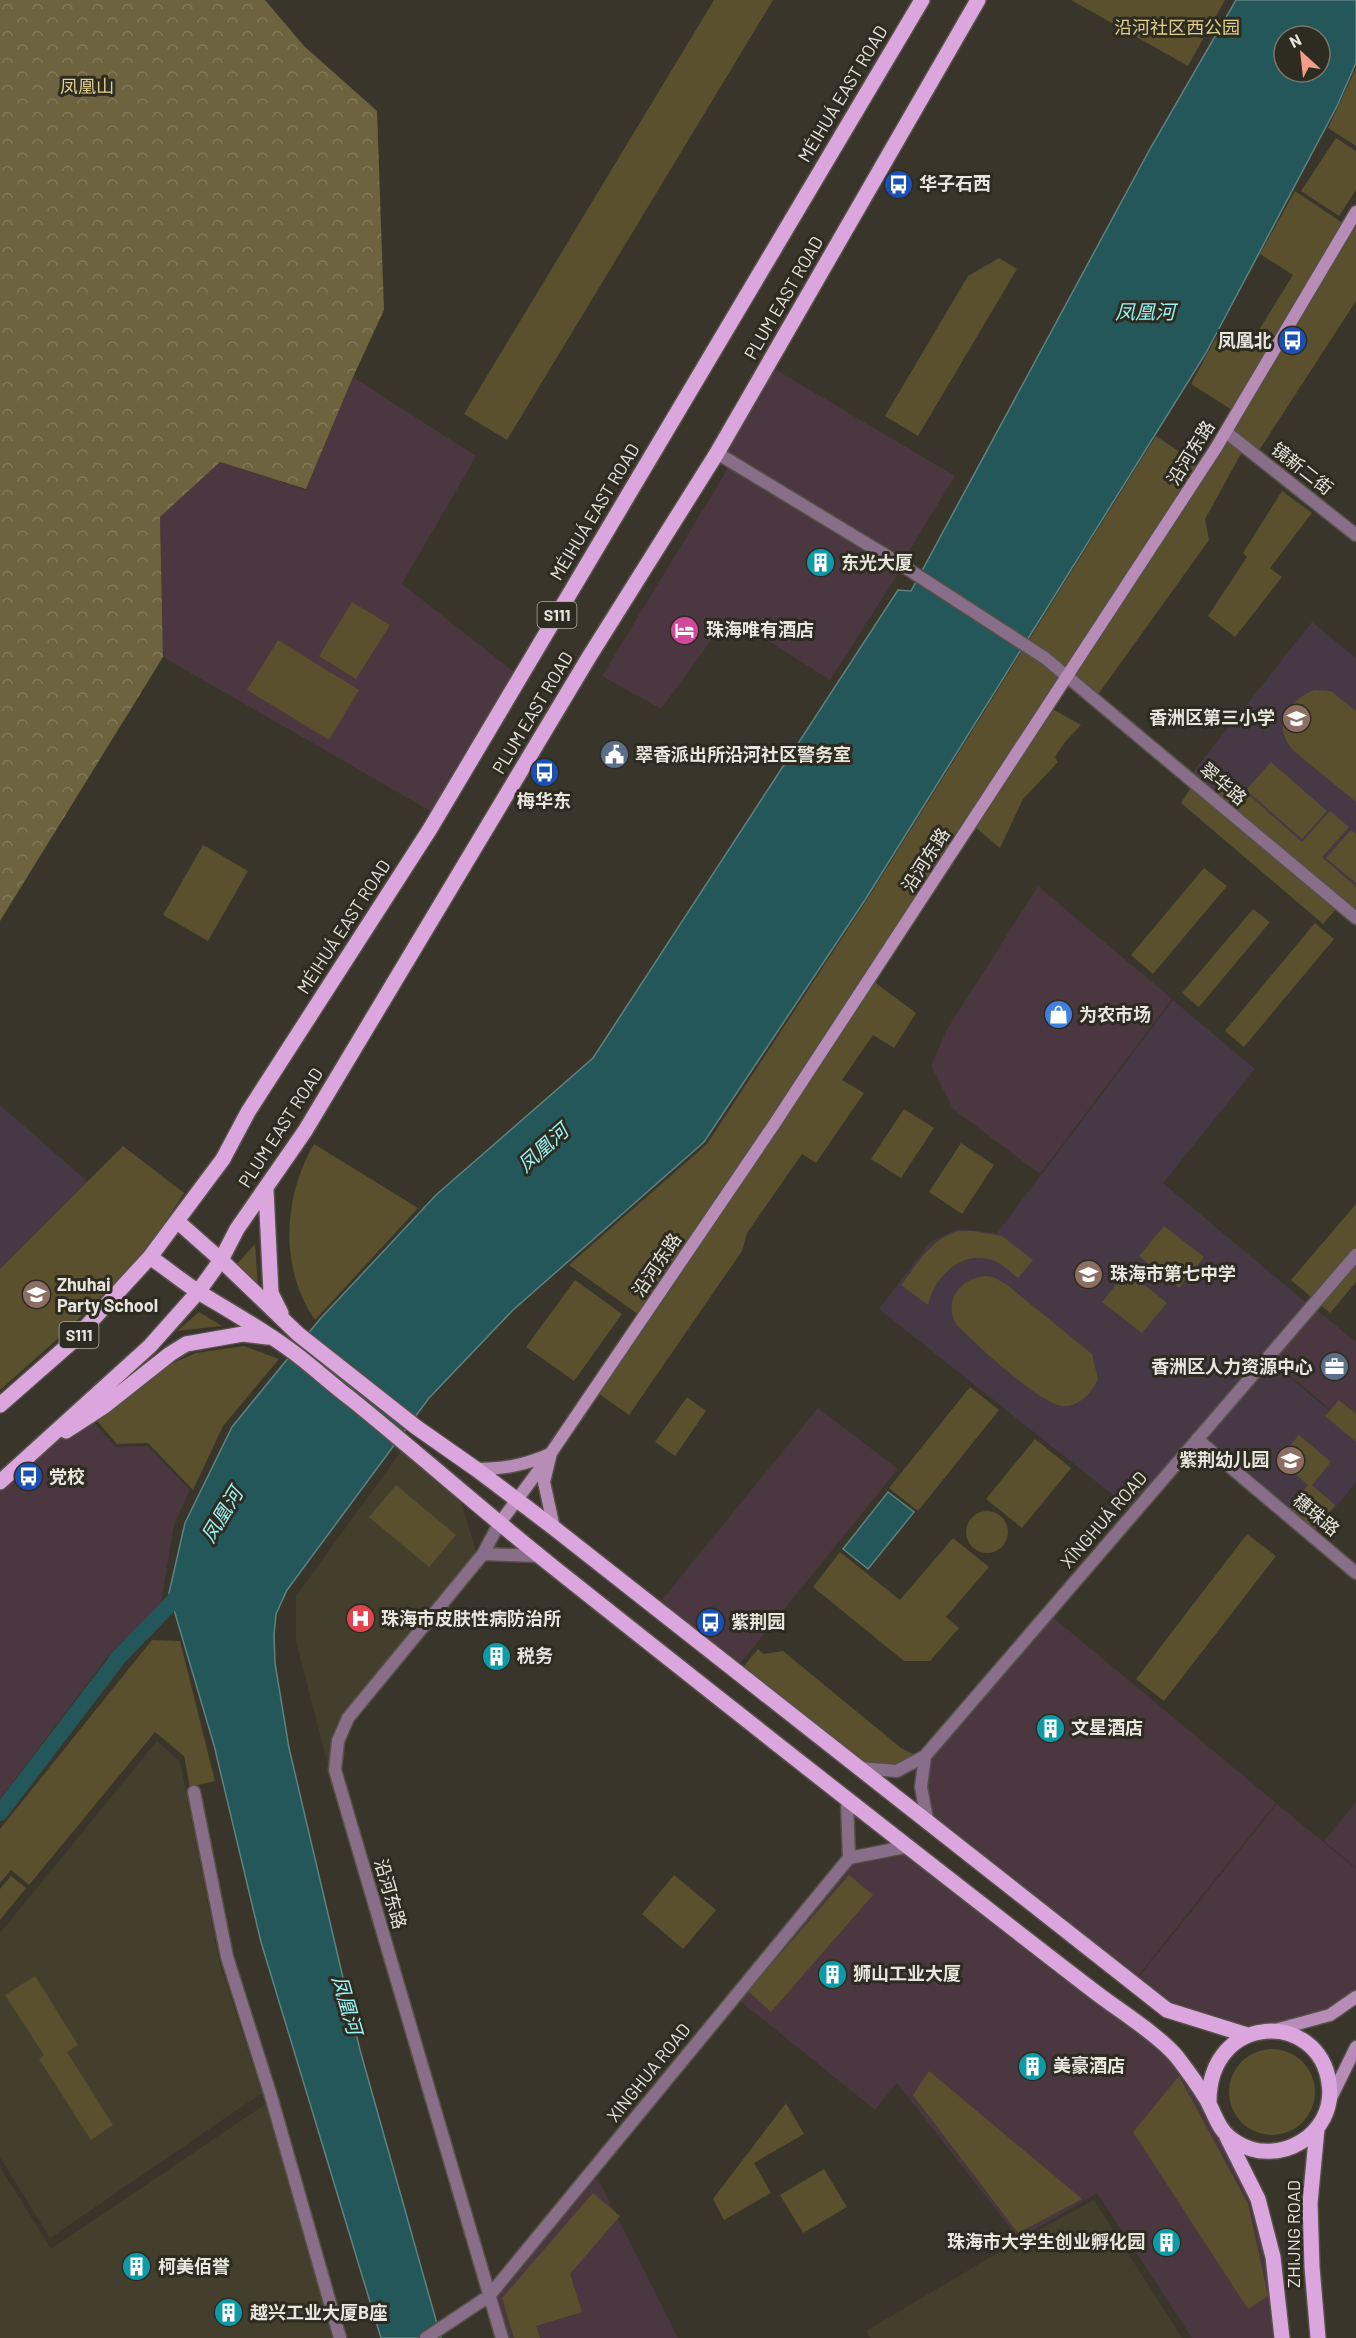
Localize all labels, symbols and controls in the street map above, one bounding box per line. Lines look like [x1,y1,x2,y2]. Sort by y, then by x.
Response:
park label: 沿河社区西公园 [1114,16,1240,38]
street label: MÉIHUÁ EAST ROAD [793,21,892,166]
north arrow [1272,24,1332,84]
text: N [1286,29,1304,51]
park label: 凤凰山 [60,75,114,97]
bus stop icon: 华子石西 [882,168,914,200]
place label: 华子石西 [919,172,991,194]
street label: PLUM EAST ROAD [739,232,827,363]
water label: 凤凰河 [1115,299,1179,323]
bus stop icon: 凤凰北 [1277,325,1309,357]
place label: 凤凰北 [1218,329,1272,351]
street label: 沿河东路 [1162,416,1219,489]
street label: 镜新二街 [1267,437,1338,499]
street label: MÉIHUÁ EAST ROAD [545,439,644,584]
building icon: 东光大厦 [804,547,836,579]
place label: 东光大厦 [841,551,913,573]
road number: S111 [538,602,576,628]
hotel icon: 珠海唯有酒店 [669,614,701,646]
place label: 珠海唯有酒店 [706,618,814,640]
street label: PLUM EAST ROAD [487,648,577,777]
school or university icon: 香洲区第三小学 [1280,702,1312,734]
place label: 香洲区第三小学 [1149,706,1275,728]
public building icon: 翠香派出所沿河社区警务室 [598,739,630,771]
place label: 翠香派出所沿河社区警务室 [635,743,851,765]
bus stop icon: 梅华东 [528,756,560,788]
street label: 翠华路 [1196,757,1251,809]
place label: 梅华东 [517,789,571,811]
street label: 沿河东路 [896,823,954,896]
street label: MÉIHUÁ EAST ROAD [292,855,395,998]
shop icon: 为农市场 [1042,999,1074,1031]
place label: 为农市场 [1079,1003,1151,1025]
street label: PLUM EAST ROAD [233,1063,327,1191]
water label: 凤凰河 [512,1116,576,1176]
street label: 沿河东路 [627,1228,685,1300]
school or university icon: 珠海市第七中学 [1073,1258,1105,1290]
place label: 珠海市第七中学 [1110,1262,1236,1284]
place label: Zhuhai Party School [57,1273,158,1316]
school or university icon: Zhuhai Party School [20,1279,52,1311]
road number: S111 [60,1322,98,1348]
office icon: 香洲区人力资源中心 [1318,1351,1350,1383]
place label: 香洲区人力资源中心 [1151,1355,1313,1377]
school or university icon: 紫荆幼儿园 [1274,1444,1306,1476]
place label: 紫荆幼儿园 [1179,1448,1269,1470]
bus stop icon: 党校 [12,1461,44,1493]
place label: 党校 [49,1465,85,1487]
street label: XĪNGHUÁ ROAD [1055,1467,1151,1572]
water label: 凤凰河 [195,1479,249,1546]
street label: 穗珠路 [1289,1488,1344,1540]
hospital icon: 珠海市皮肤性病防治所 [344,1603,376,1635]
bus stop icon: 紫荆园 [694,1606,726,1638]
place label: 珠海市皮肤性病防治所 [381,1607,561,1629]
place label: 紫荆园 [731,1610,785,1632]
building icon: 税务 [480,1640,512,1672]
place label: 税务 [517,1644,553,1666]
building icon: 文星酒店 [1034,1712,1066,1744]
place label: 文星酒店 [1071,1716,1143,1738]
street label: 沿河东路 [370,1856,411,1931]
building icon: 狮山工业大厦 [816,1958,848,1990]
place label: 狮山工业大厦 [853,1962,961,1984]
water label: 凤凰河 [328,1973,369,2041]
street label: XINGHUA ROAD [602,2019,695,2126]
building icon: 美豪酒店 [1016,2050,1048,2082]
place label: 美豪酒店 [1053,2054,1125,2076]
street label: ZHIJNG ROAD [1282,2180,1304,2288]
building icon: 珠海市大学生创业孵化园 [1150,2226,1182,2258]
place label: 珠海市大学生创业孵化园 [947,2230,1145,2252]
building icon: 柯美佰誉 [121,2251,153,2283]
place label: 柯美佰誉 [158,2255,230,2277]
building icon: 越兴工业大厦B座 [213,2297,245,2329]
place label: 越兴工业大厦B座 [250,2301,387,2323]

